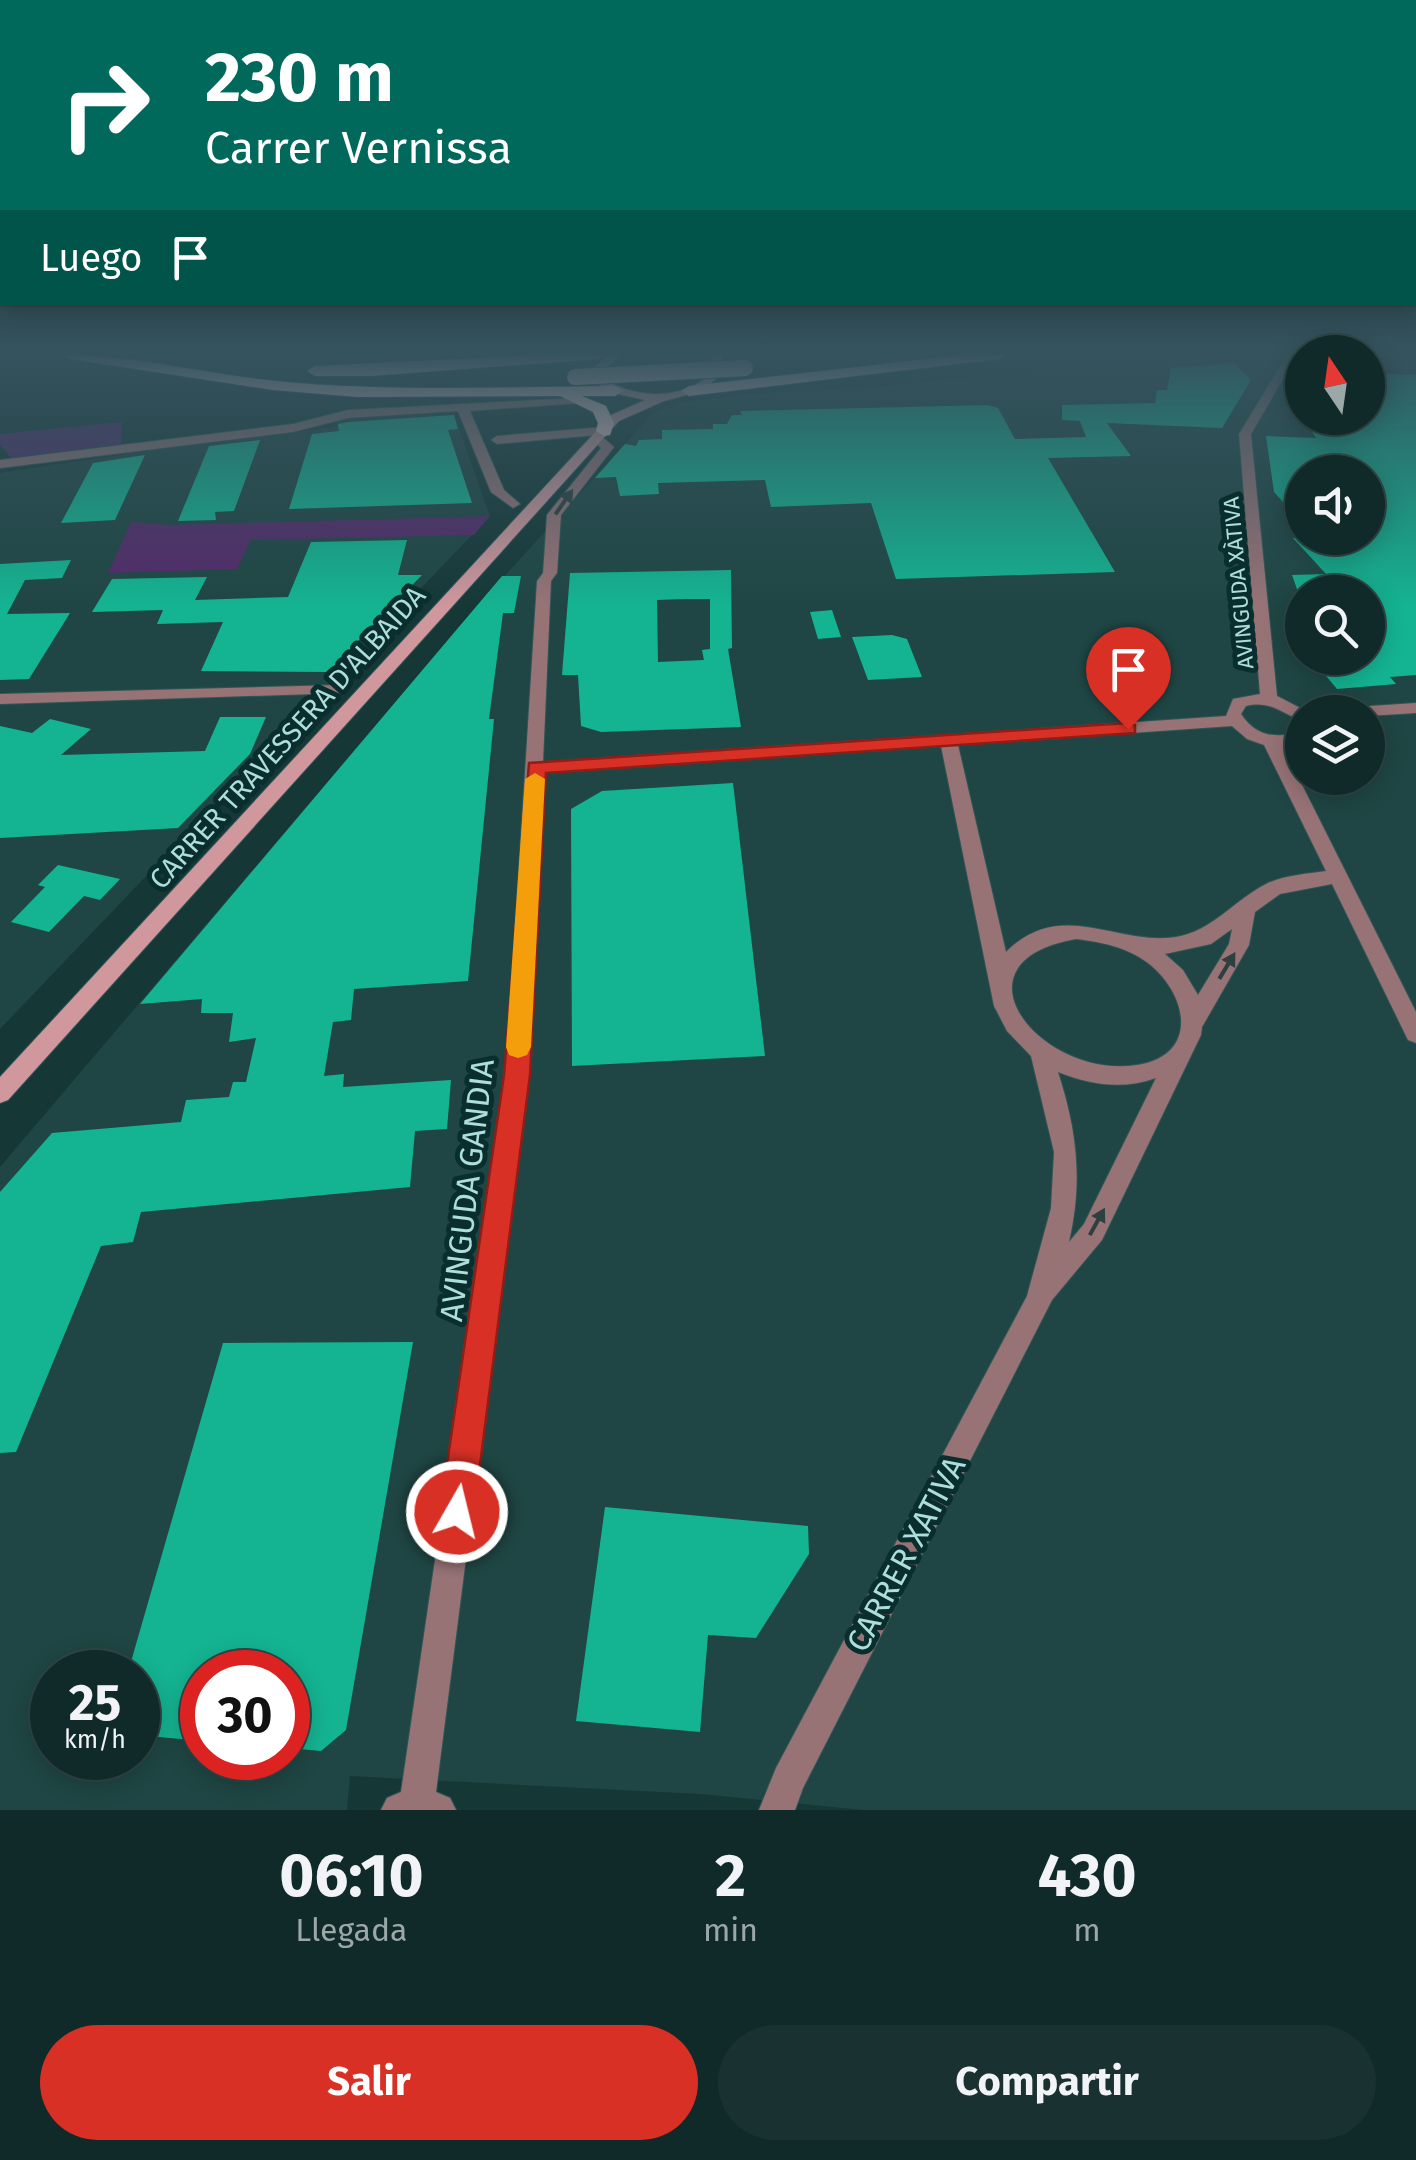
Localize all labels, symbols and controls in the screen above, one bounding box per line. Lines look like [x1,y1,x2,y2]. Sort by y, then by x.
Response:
text: 230 m [205,36,394,120]
icon: right [40,40,170,170]
text: Carrer Vernissa [205,121,512,175]
icon: arrive [163,230,218,285]
text: Luego [40,235,143,281]
north arrow [1285,335,1385,435]
map controls [1285,335,1385,795]
button: sound [1285,455,1385,555]
one-way arrow [554,489,573,515]
street label: AVINGUDA XÀTIVA [1217,495,1259,670]
button: search [1285,575,1385,675]
street label: CARRER TRAVESSERA D'ALBAIDA [143,579,432,896]
pin [1086,627,1171,730]
icon: arrive [1101,642,1156,697]
button: layers [1285,695,1385,795]
one-way arrow [1218,952,1235,980]
street label: AVINGUDA GANDIA [432,1056,502,1323]
one-way arrow [1088,1208,1105,1236]
street label: CARRER XATIVA [839,1449,974,1658]
position arrow [405,1460,509,1564]
speed limit sign: 30 [180,1650,310,1780]
text: 25 [69,1673,121,1733]
text: km/h [64,1725,126,1755]
text: 06:10 [279,1840,424,1912]
text: 2 [715,1840,746,1912]
text: 430 [1037,1840,1137,1912]
text: Llegada [295,1911,408,1949]
text: min [703,1911,758,1949]
text: m [1073,1911,1101,1949]
button: Salir [40,2025,698,2140]
button: Compartir [718,2025,1376,2140]

